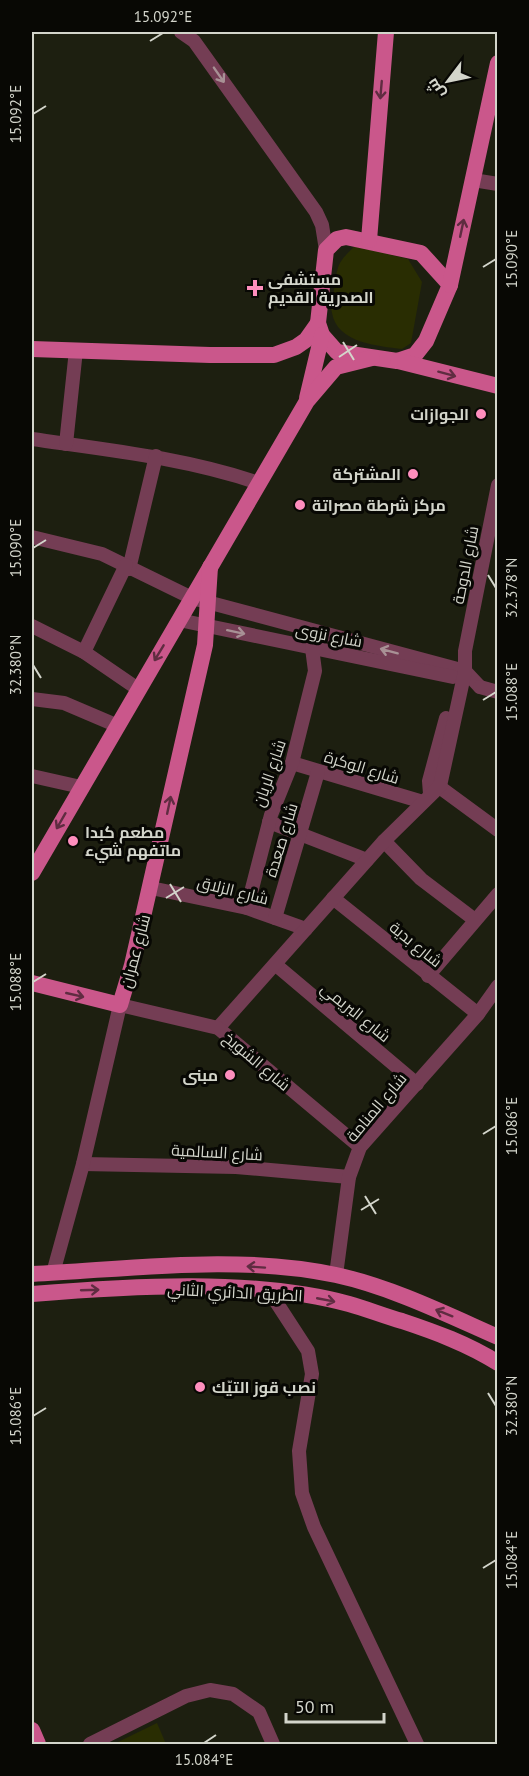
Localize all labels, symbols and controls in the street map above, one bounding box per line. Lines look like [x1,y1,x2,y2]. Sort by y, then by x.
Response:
text: 15.092°E [134,7,192,26]
north arrow [418,51,478,111]
one-way arrow [213,67,225,83]
text: ش [421,75,449,103]
one-way arrow [376,79,387,99]
text: 15.092°E [6,85,25,143]
one-way arrow [456,219,468,238]
text: 15.090°E [502,230,521,288]
place label: مستشفى الصدرية القديم [268,269,374,309]
marker: مستشفى الصدرية القديم [246,279,264,297]
one-way arrow [437,369,456,381]
place label: الجوازات [410,404,469,424]
marker: الجوازات [474,407,488,421]
place label: المشتركة [333,464,401,484]
marker: المشتركة [406,467,420,481]
place label: مركز شرطة مصراتة [312,495,446,515]
marker: مركز شرطة مصراتة [293,498,307,512]
text: 15.090°E [6,519,25,577]
street label: شارع الدوحة [448,524,484,606]
text: 32.378°N [502,558,521,618]
street label: شارع نزوى [294,619,364,653]
one-way arrow [226,627,245,639]
text: 32.380°N [6,635,25,695]
one-way arrow [153,644,165,661]
one-way arrow [379,644,398,656]
text: 15.088°E [502,663,521,721]
street label: شارع الريان [248,737,292,810]
street label: شارع الوكرة [321,746,402,790]
one-way arrow [164,796,175,816]
street label: شارع صعدة [260,801,304,880]
one-way arrow [55,812,66,830]
place label: مطعم كبدا ماتفهم شيء [85,822,181,863]
marker: مطعم كبدا ماتفهم شيء [66,834,80,848]
street label: شارع الزلاق [195,871,271,910]
street label: شارع عمران [116,912,156,990]
street label: شارع بدية [385,917,446,973]
text: 15.088°E [6,953,25,1011]
street label: شارع البريمي [315,978,395,1049]
one-way arrow [65,990,85,1001]
street label: شارع الشويخ [218,1027,295,1096]
place label: مبنى [182,1065,218,1085]
marker: مبنى [223,1068,237,1082]
street label: شارع المنامة [341,1069,412,1147]
text: 15.086°E [502,1097,521,1155]
street label: شارع السالمية [171,1140,263,1166]
one-way arrow [247,1261,266,1272]
street label: الطريق الدائري الثاني [167,1278,303,1310]
one-way arrow [79,1284,99,1296]
one-way arrow [316,1294,335,1306]
one-way arrow [435,1307,454,1318]
text: 32.380°N [502,1376,521,1436]
place label: نصب قوز التيّك [212,1377,316,1397]
marker: نصب قوز التيّك [193,1380,207,1394]
text: 15.086°E [6,1387,25,1445]
text: 15.084°E [502,1531,521,1589]
scale bar [286,1686,384,1724]
text: 50 m [295,1695,334,1718]
text: 15.084°E [175,1750,233,1769]

